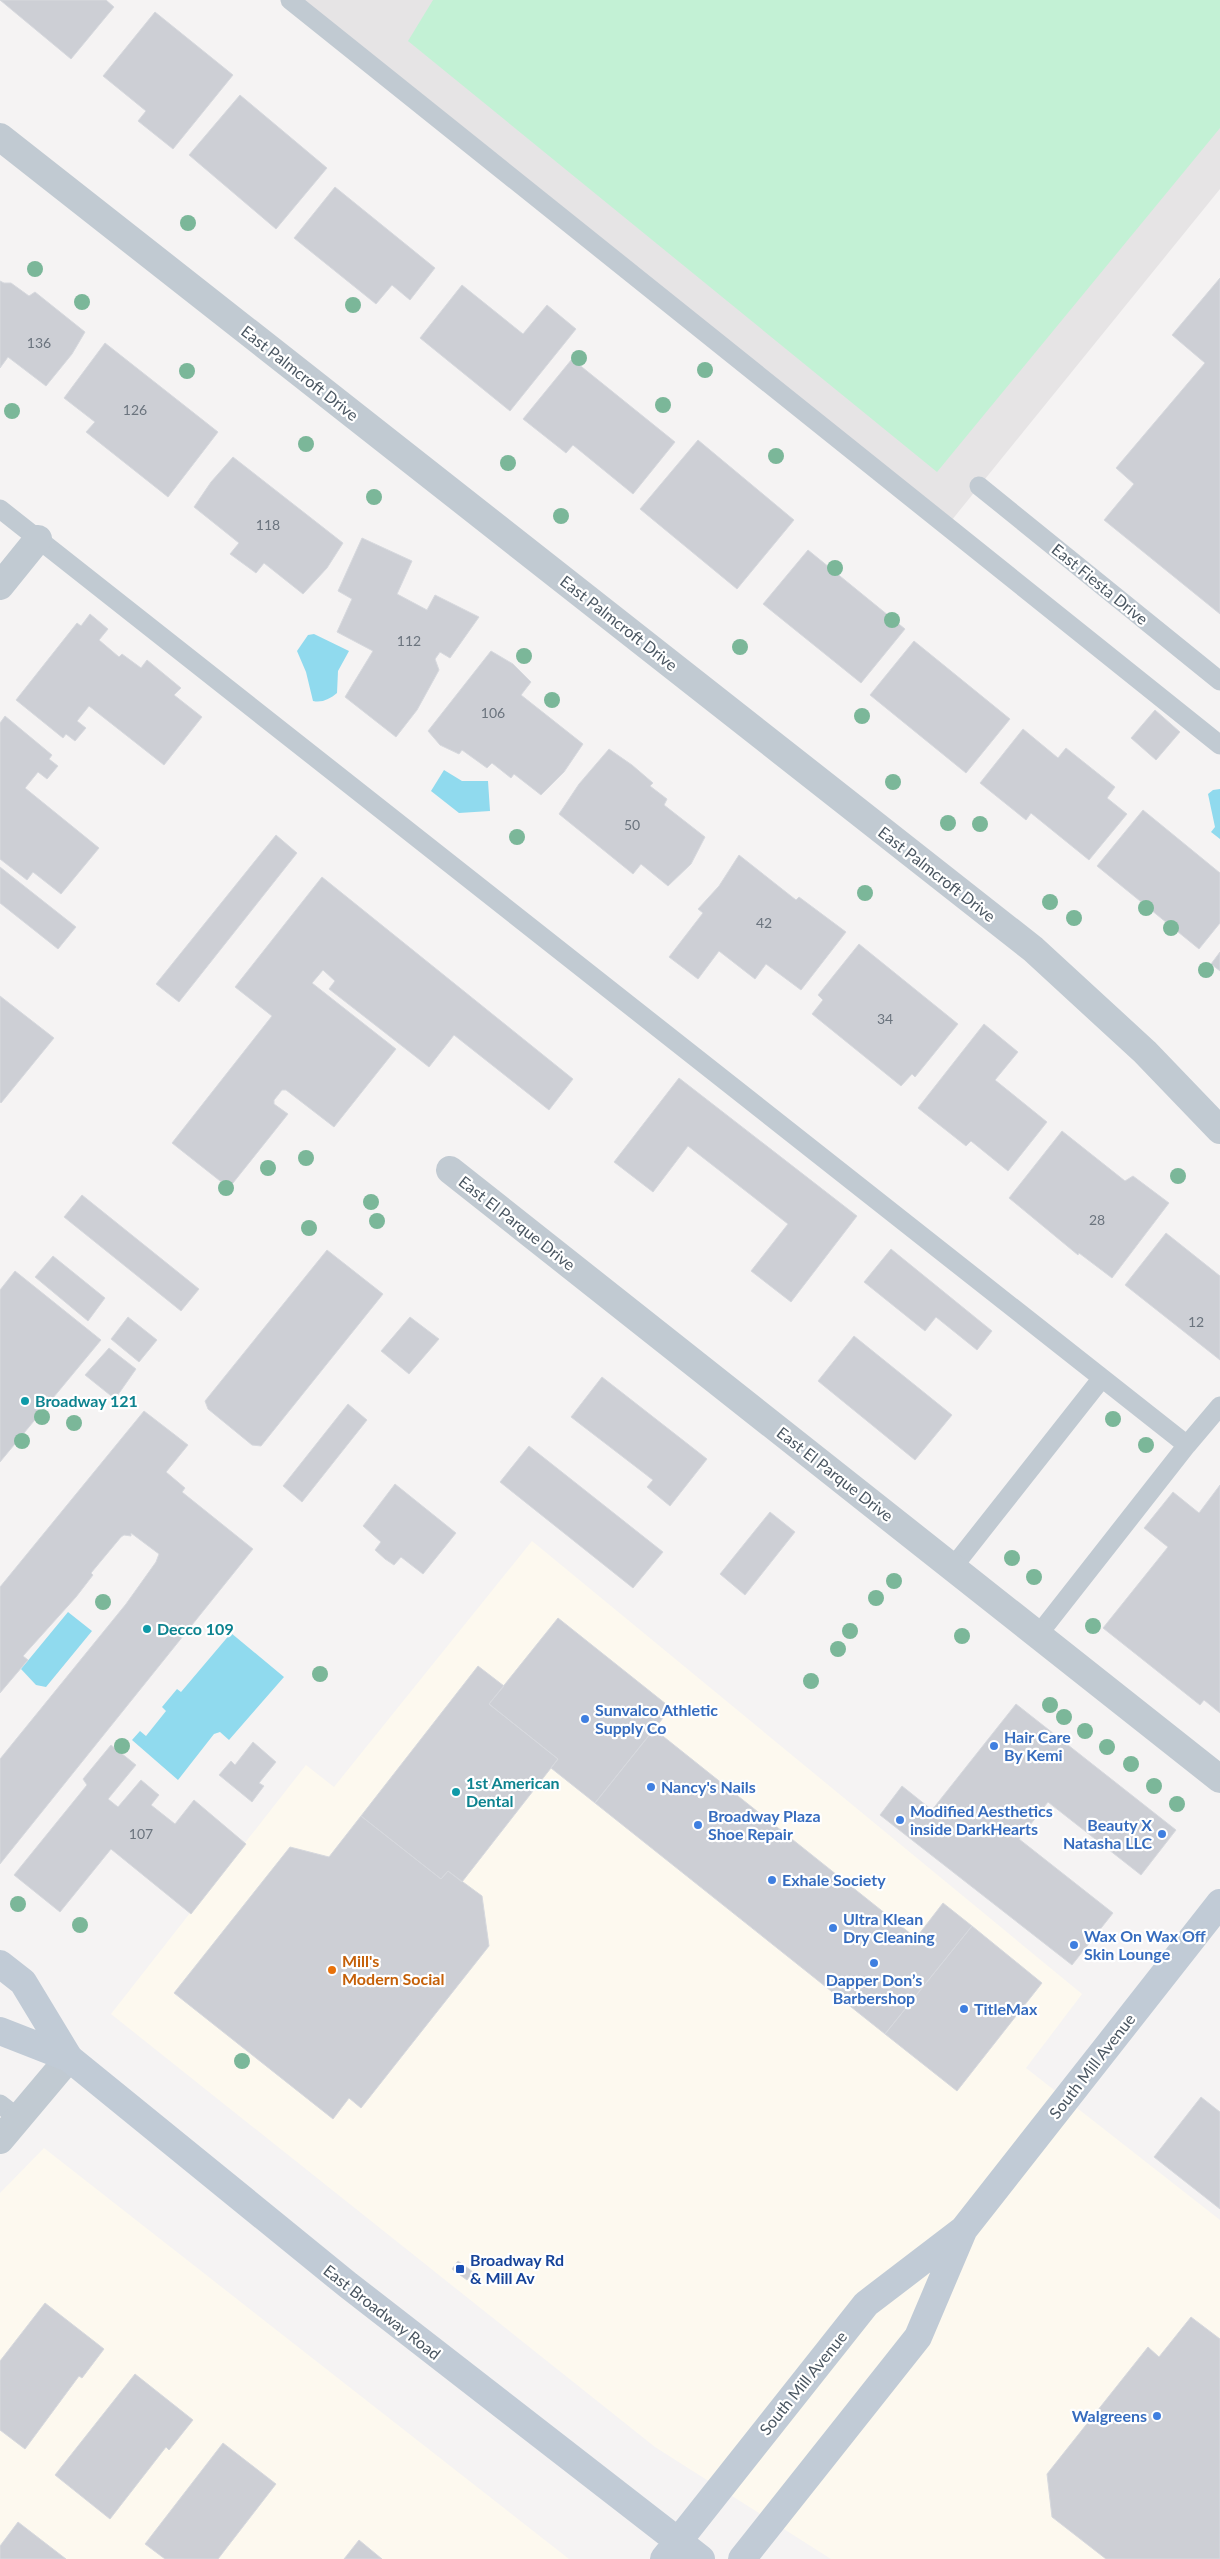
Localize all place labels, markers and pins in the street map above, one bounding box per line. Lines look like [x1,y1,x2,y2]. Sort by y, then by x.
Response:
place label: Broadway 121 [35,1391,138,1410]
marker: Broadway 121 [19,1395,31,1407]
place label: Decco 109 [157,1619,234,1638]
marker: Decco 109 [141,1623,153,1635]
place label: Sunvalco Athletic Supply Co [595,1700,718,1737]
marker: Sunvalco Athletic Supply Co [579,1713,591,1725]
place label: Hair Care By Kemi [1004,1727,1071,1764]
marker: Hair Care By Kemi [988,1740,1000,1752]
place label: 1st American Dental [466,1773,560,1810]
place label: Nancy's Nails [661,1777,756,1796]
marker: Nancy's Nails [645,1781,657,1793]
marker: 1st American Dental [450,1786,462,1798]
place label: Modified Aesthetics inside DarkHearts [910,1801,1053,1838]
place label: Broadway Plaza Shoe Repair [708,1806,821,1843]
marker: Modified Aesthetics inside DarkHearts [894,1814,906,1826]
place label: Beauty X Natasha LLC [1063,1815,1152,1852]
marker: Broadway Plaza Shoe Repair [692,1819,704,1831]
marker: Beauty X Natasha LLC [1156,1828,1168,1840]
place label: Exhale Society [782,1870,886,1889]
marker: Exhale Society [766,1874,778,1886]
place label: Ultra Klean Dry Cleaning [843,1909,935,1946]
marker: Ultra Klean Dry Cleaning [827,1922,839,1934]
place label: Wax On Wax Off Skin Lounge [1084,1926,1206,1963]
marker: Wax On Wax Off Skin Lounge [1068,1939,1080,1951]
place label: Mill's Modern Social [342,1951,444,1988]
marker: Dapper Don’s Barbershop [868,1957,880,1969]
marker: Mill's Modern Social [326,1964,338,1976]
place label: Dapper Don’s Barbershop [826,1970,922,2007]
place label: TitleMax [974,1999,1038,2018]
marker: TitleMax [958,2003,970,2015]
place label: Broadway Rd & Mill Av [470,2250,564,2287]
marker: Broadway Rd & Mill Av [454,2263,466,2275]
place label: Walgreens [1072,2406,1147,2425]
marker: Walgreens [1151,2410,1163,2422]

